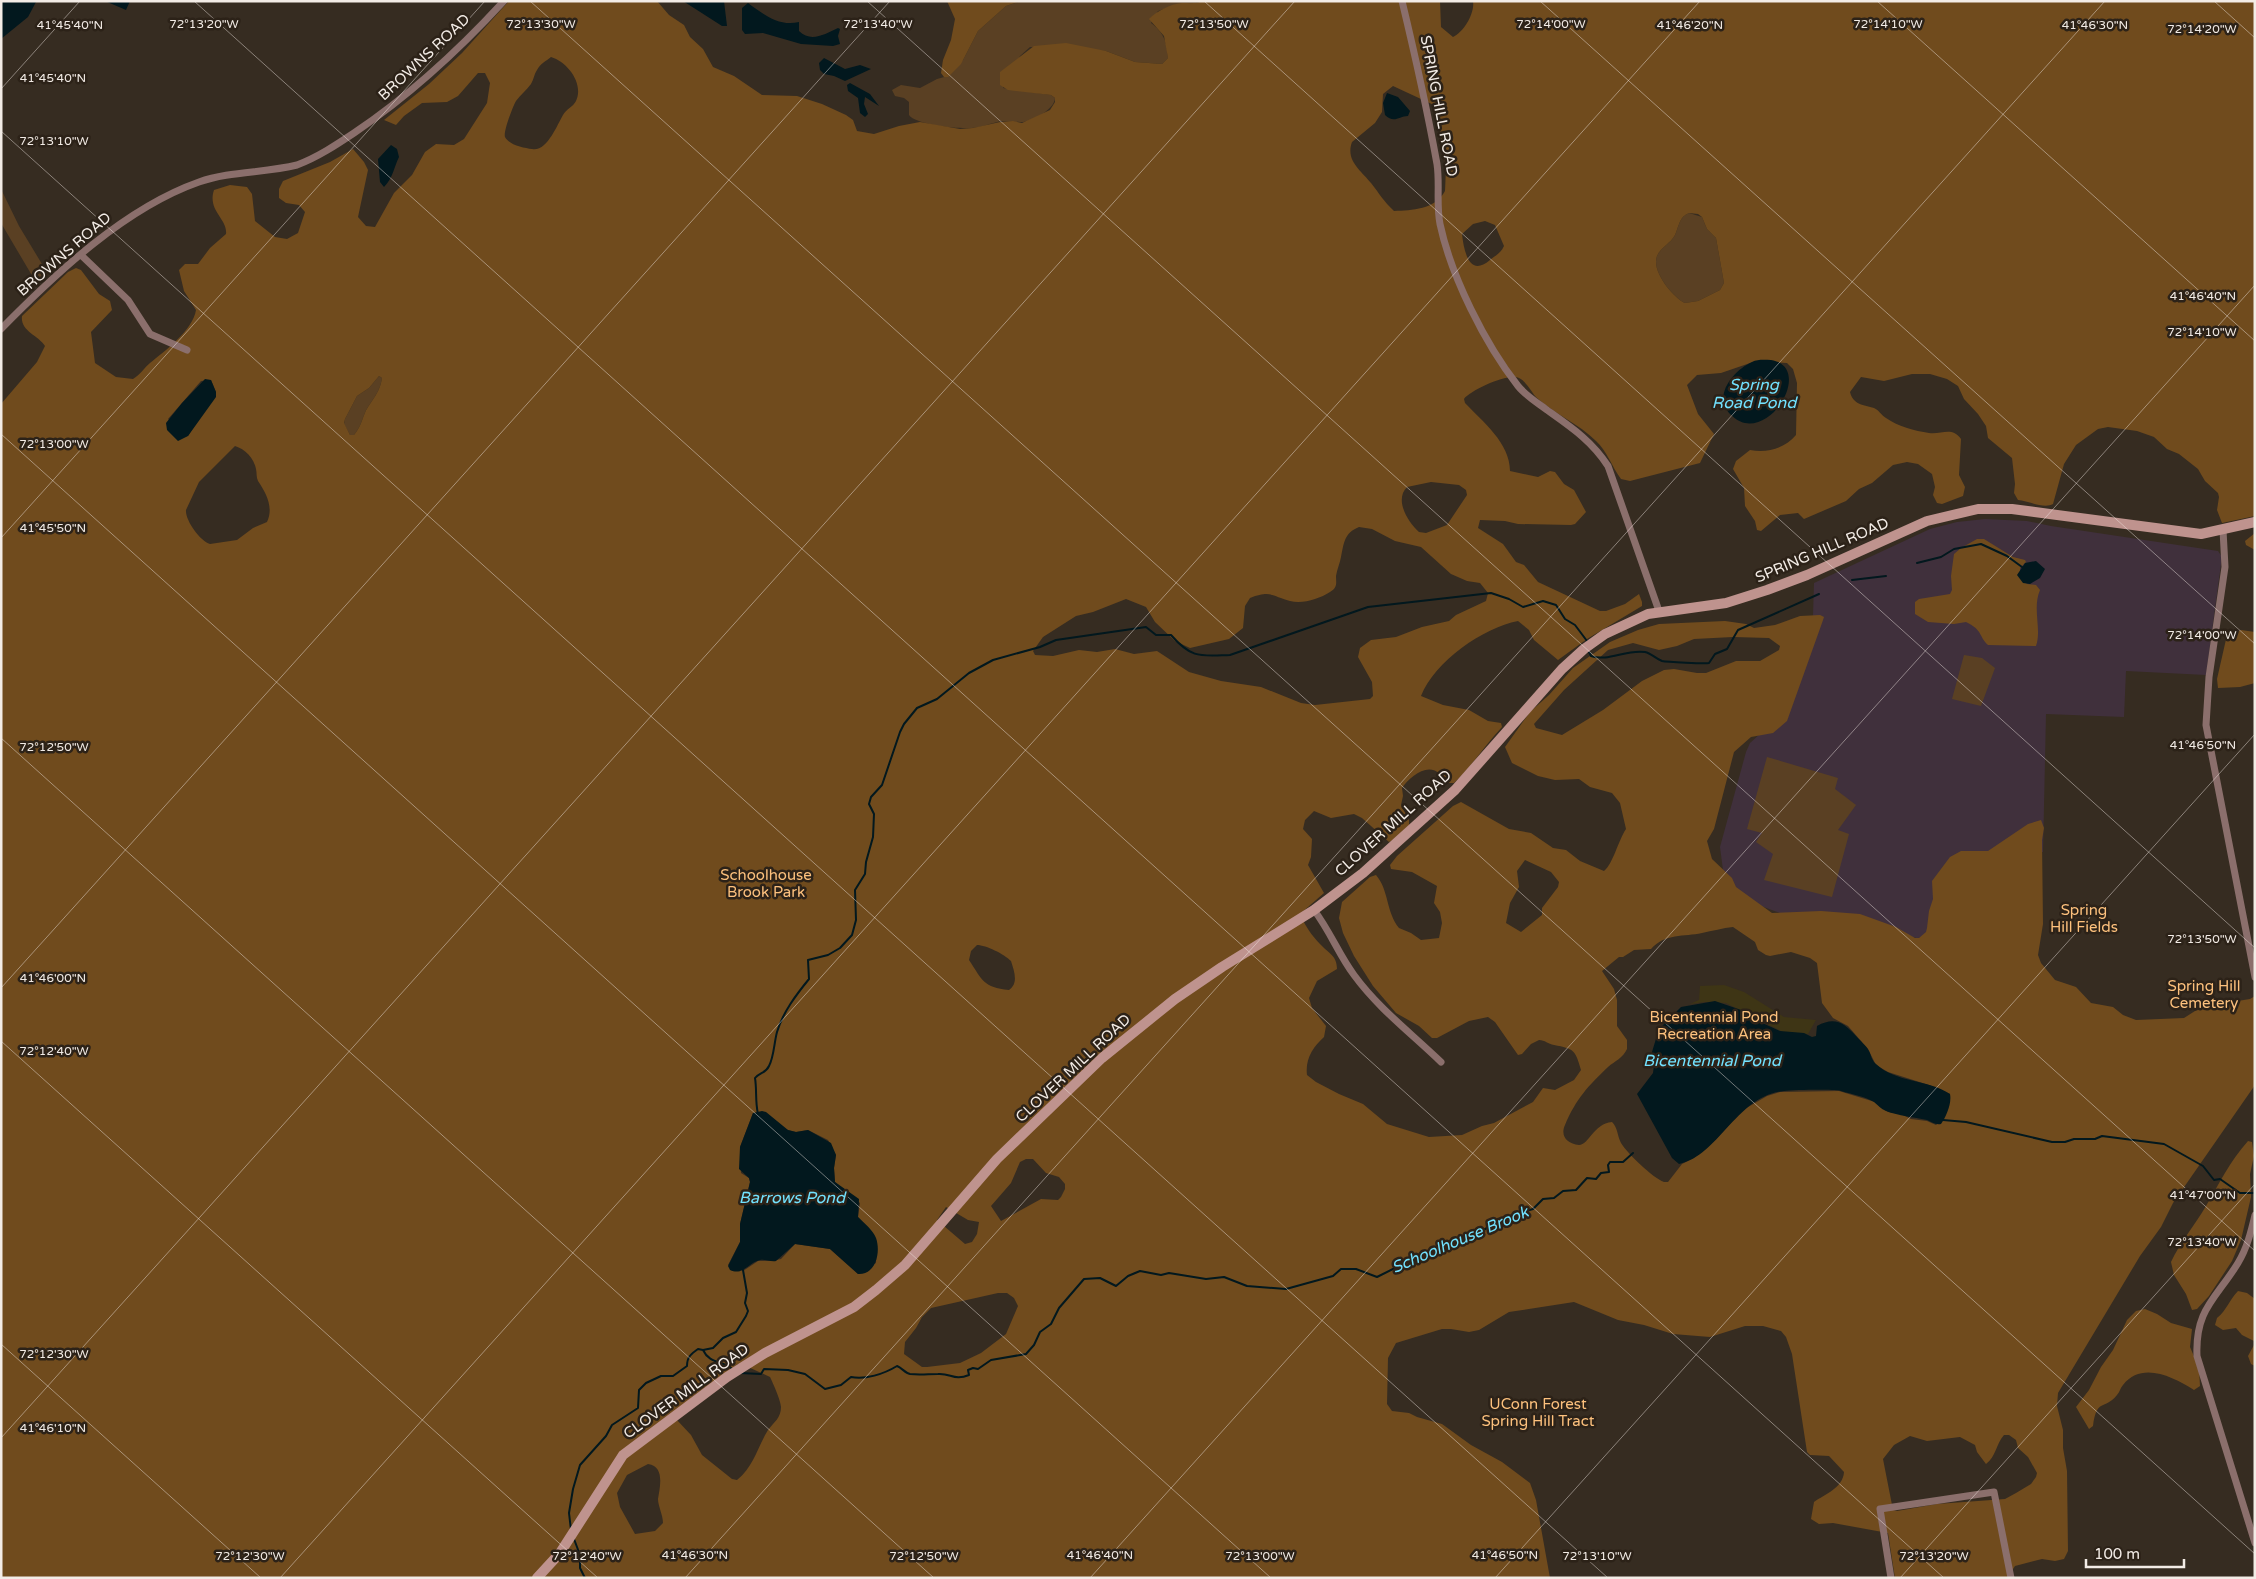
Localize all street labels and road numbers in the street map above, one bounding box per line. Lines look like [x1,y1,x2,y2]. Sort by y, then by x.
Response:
street label: BROWNS ROAD [374,10,474,104]
street label: SPRING HILL ROAD [1416,34,1462,178]
street label: BROWNS ROAD [13,208,115,300]
street label: SPRING HILL ROAD [1752,514,1892,586]
street label: CLOVER MILL ROAD [1331,766,1455,880]
street label: CLOVER MILL ROAD [1012,1010,1134,1126]
street label: CLOVER MILL ROAD [620,1339,752,1443]

